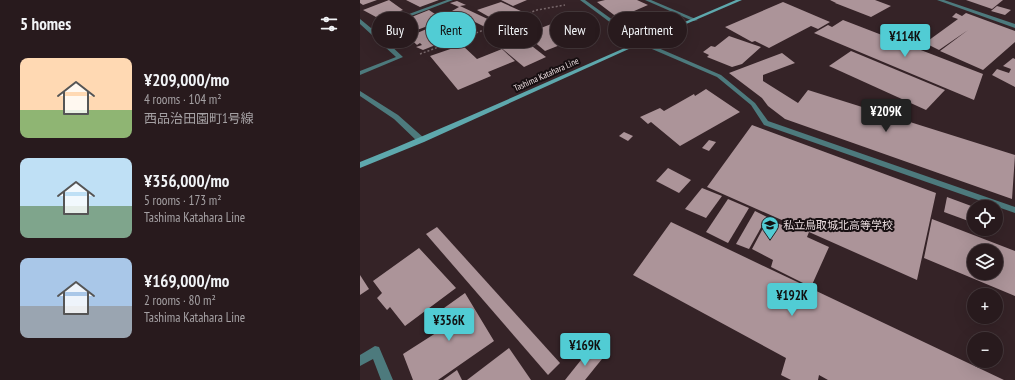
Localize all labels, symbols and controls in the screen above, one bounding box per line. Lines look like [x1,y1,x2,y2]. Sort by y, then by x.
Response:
chip: Buy [372,12,418,48]
chip: Rent [426,12,476,48]
chip: Filters [484,12,542,48]
chip: New [550,12,600,48]
chip: Apartment [608,12,687,48]
text: 5 homes [20,13,71,35]
icon: filters [318,13,340,35]
pin: ¥114K [877,24,933,58]
text: ¥114K [889,28,921,45]
street label: Tashima Katahara Line [512,55,580,93]
text: ¥209,000/mo [144,69,229,91]
icon: home [52,74,100,122]
text: 4 rooms · 104 m² [144,91,222,108]
pin: ¥209K [858,99,914,133]
text: ¥209K [870,103,902,120]
text: 西品治田園町1号線 [144,110,254,127]
text: ¥356,000/mo [144,170,229,192]
icon: home [52,174,100,222]
text: 5 rooms · 173 m² [144,192,222,209]
map controls [967,200,1003,368]
button: locate [967,200,1003,236]
text: Tashima Katahara Line [144,209,245,226]
school or university icon: 私立鳥取城北高等学校 [760,215,780,240]
place label: 私立鳥取城北高等学校 [783,218,893,232]
button: layers [967,244,1003,280]
text: ¥169,000/mo [144,270,229,292]
icon: home [52,274,100,322]
pin: ¥192K [764,283,820,317]
text: ¥192K [776,287,808,304]
button: + [967,288,1003,324]
text: 2 rooms · 80 m² [144,292,216,309]
pin: ¥356K [421,308,477,342]
text: Tashima Katahara Line [144,309,245,326]
text: ¥356K [433,312,465,329]
button: − [967,332,1003,368]
pin: ¥169K [557,333,613,367]
text: ¥169K [569,337,601,354]

